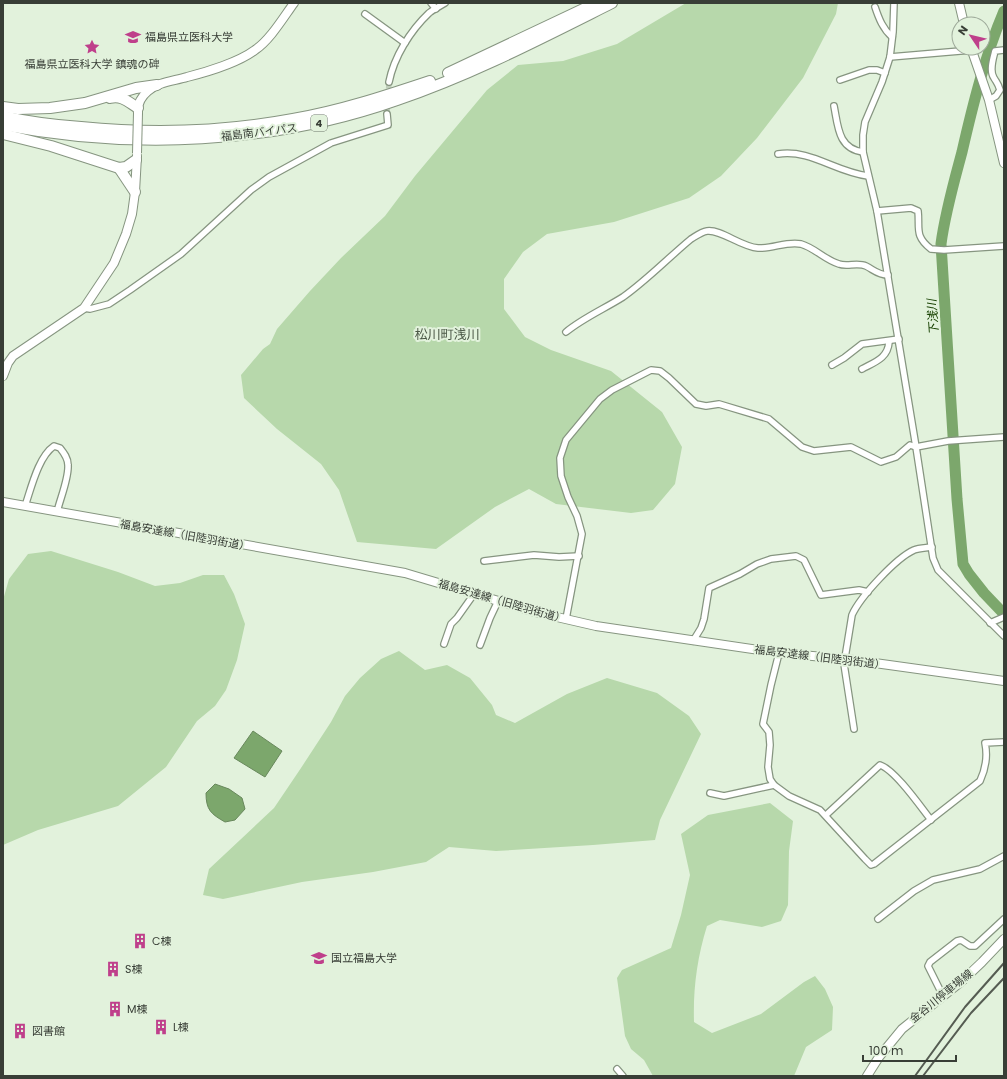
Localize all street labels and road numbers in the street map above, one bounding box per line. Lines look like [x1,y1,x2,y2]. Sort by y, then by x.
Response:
road number: 4 [311,115,327,131]
street label: 福島南バイパス [220,119,298,145]
street label: 福島安達線（旧陸羽街道） [119,516,251,554]
street label: 福島安達線（旧陸羽街道） [436,575,568,627]
street label: 福島安達線（旧陸羽街道） [754,641,886,673]
street label: 金谷川停車場線 [906,966,976,1026]

